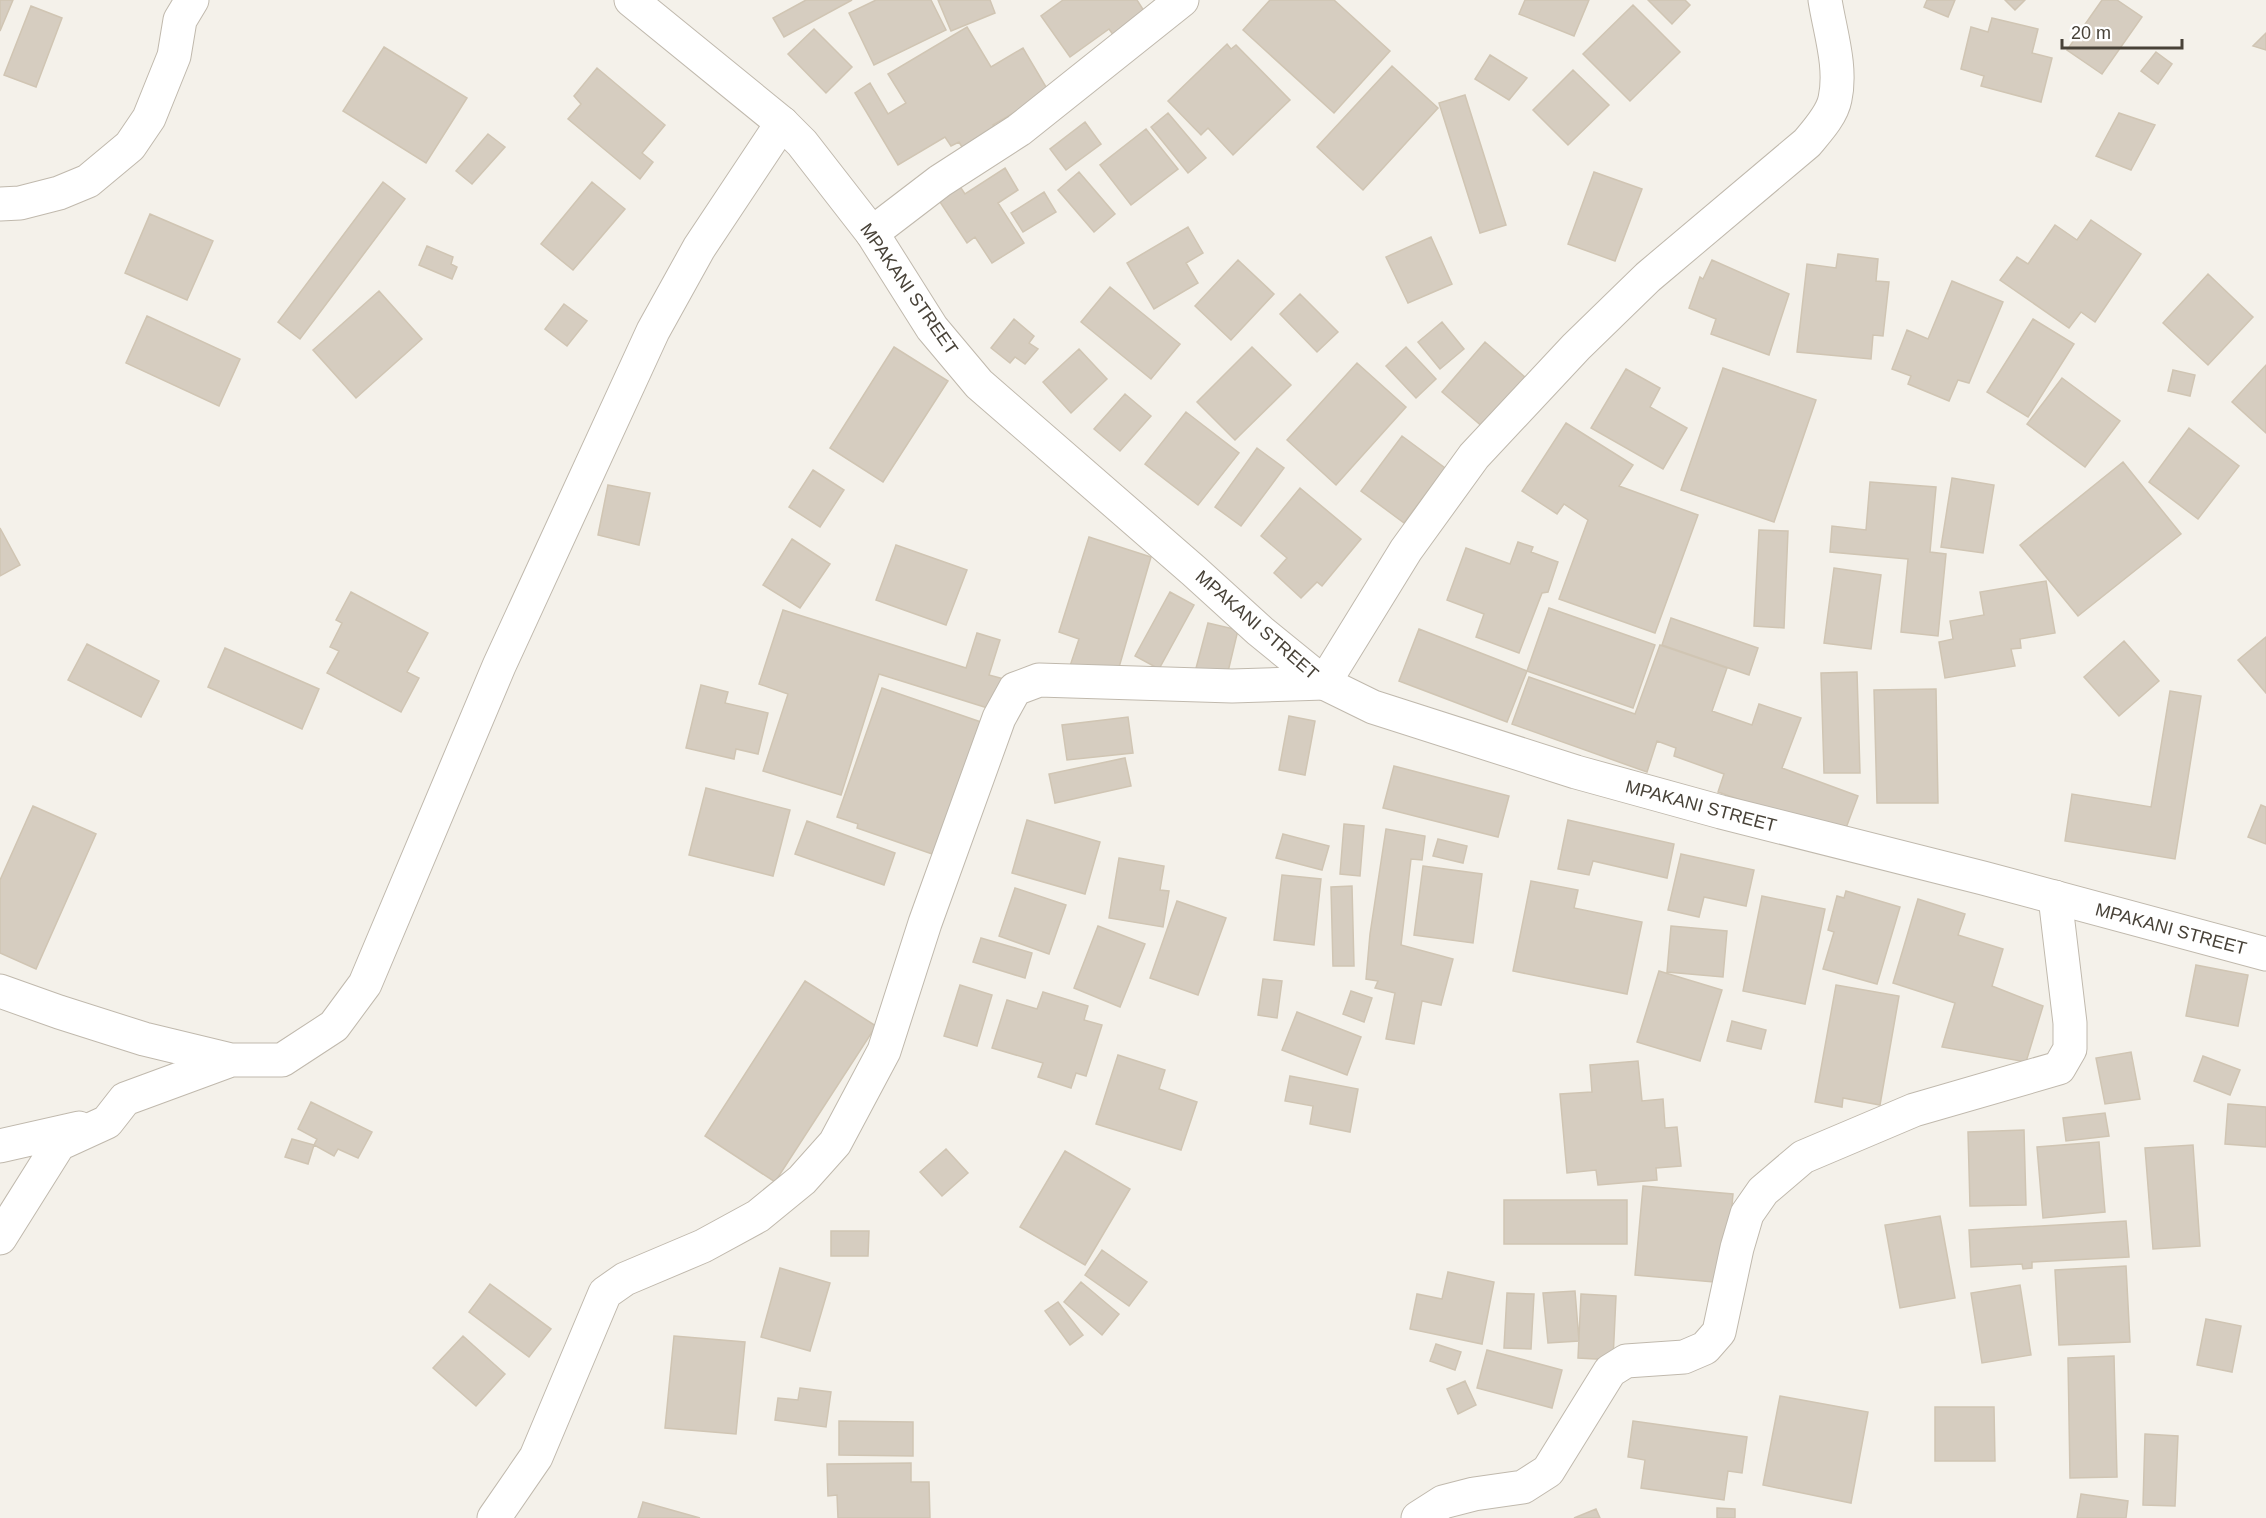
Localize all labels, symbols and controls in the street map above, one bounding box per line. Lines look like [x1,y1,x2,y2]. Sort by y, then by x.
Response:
scale bar [2062,12,2182,50]
text: 20 m [2071,23,2111,43]
street label: MPAKANI STREET [856,219,962,359]
street label: MPAKANI STREET [1192,566,1322,684]
street label: MPAKANI STREET [1623,776,1779,836]
street label: MPAKANI STREET [2093,899,2249,959]

